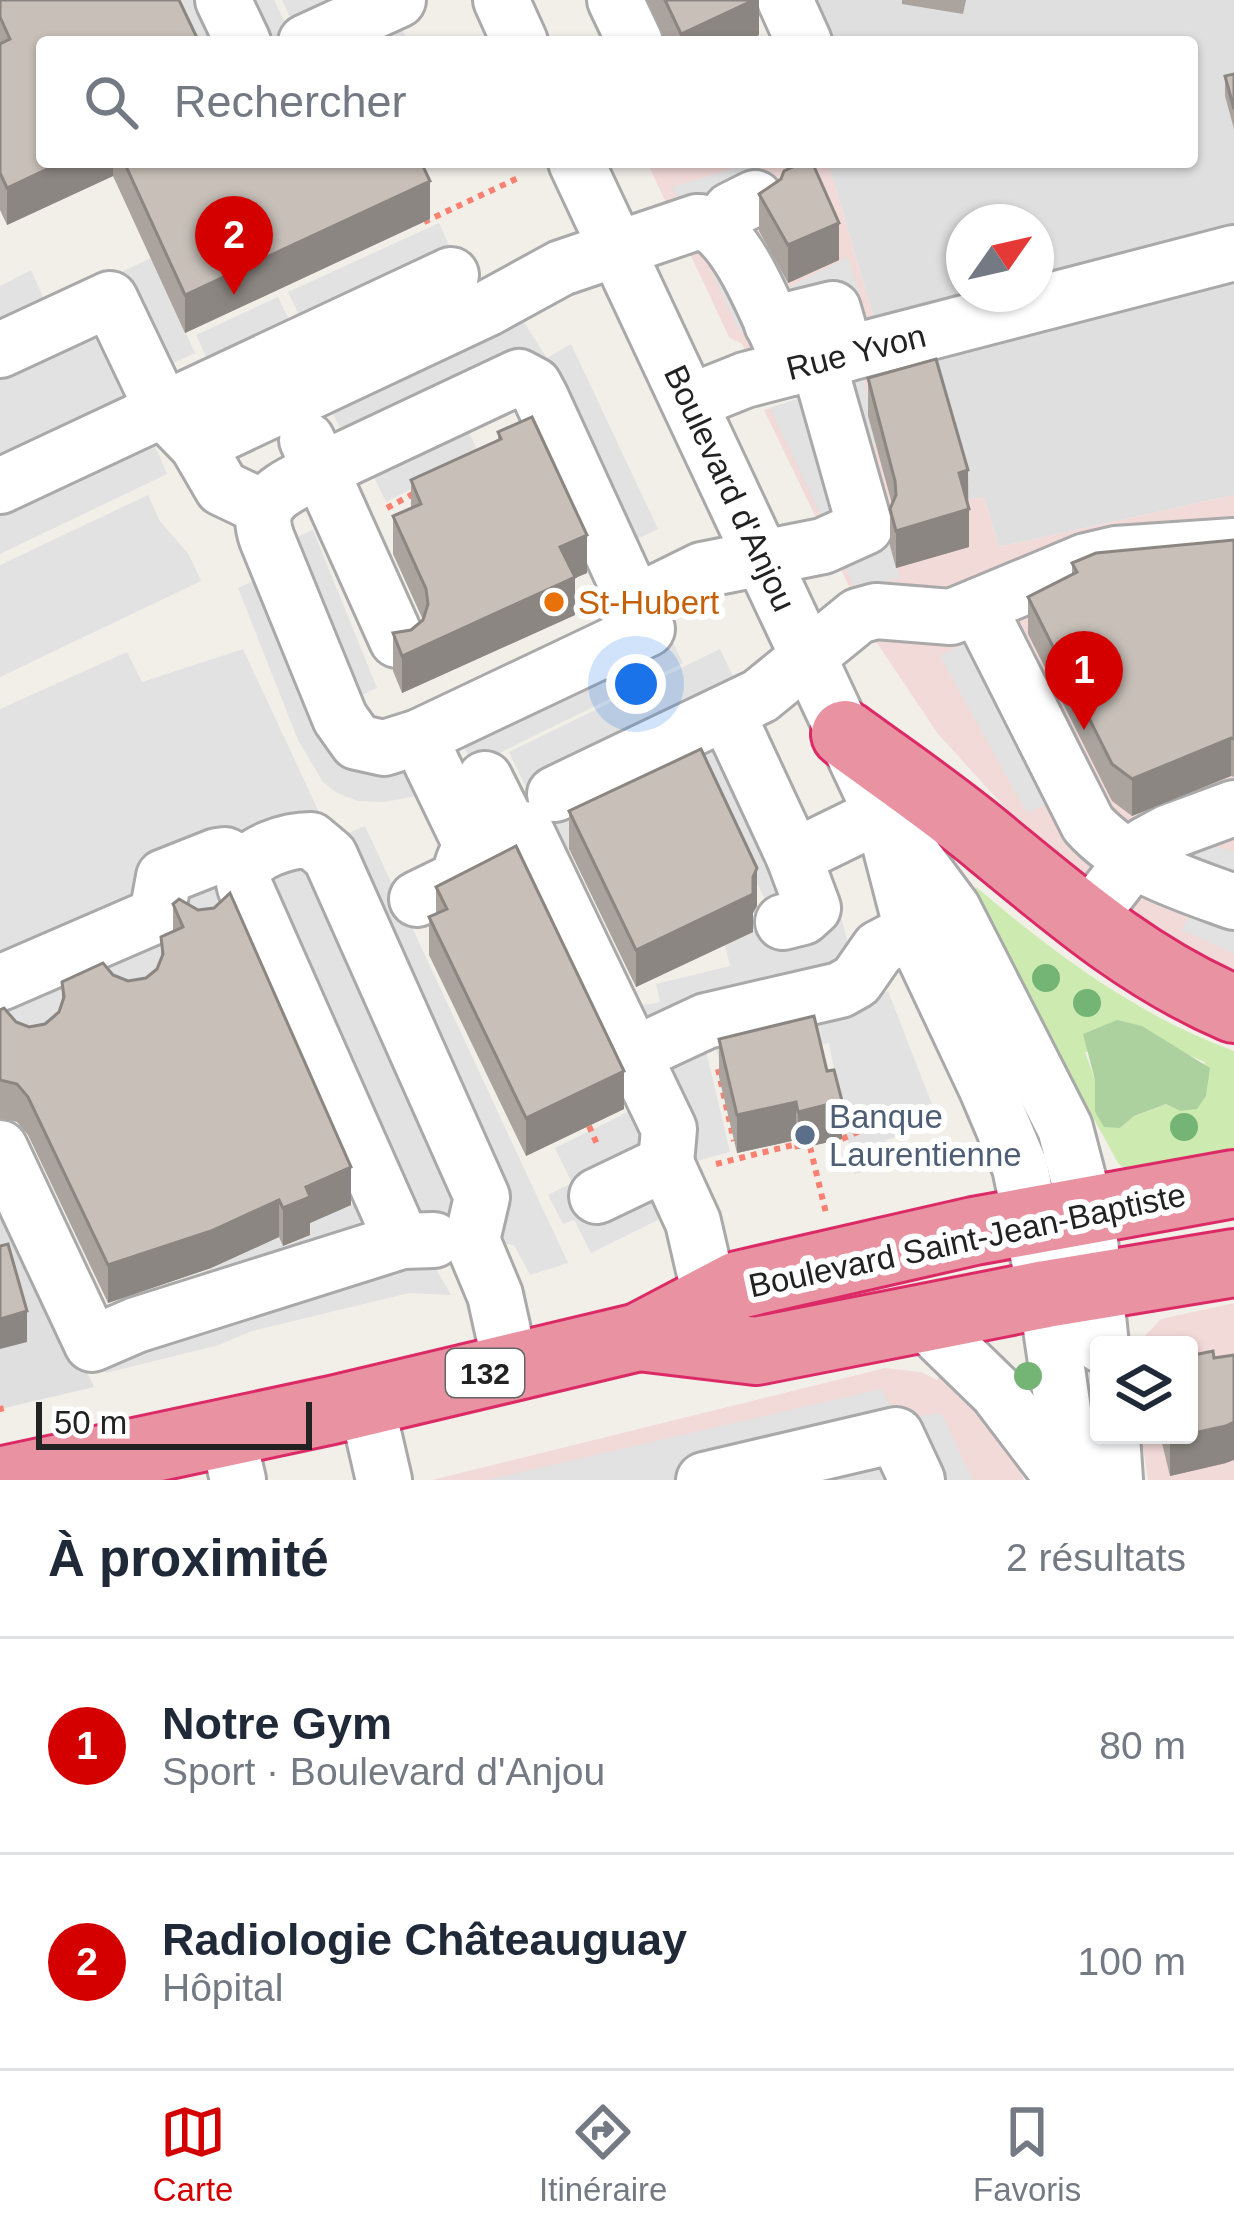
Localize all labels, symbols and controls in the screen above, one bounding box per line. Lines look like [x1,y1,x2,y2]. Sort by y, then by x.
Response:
search box [36,36,1198,168]
icon: search [78,69,144,135]
text: Rechercher [174,76,407,127]
pin: 2 [195,196,273,295]
north arrow [946,204,1054,312]
street label: Rue Yvon [782,317,930,387]
street label: Boulevard d'Anjou [657,359,803,617]
place label: St-Hubert [578,584,719,621]
marker: St-Hubert [541,589,567,615]
pin: 1 [1045,631,1123,730]
your location [606,654,666,714]
place label: Banque Laurentienne [829,1098,1022,1173]
marker: Banque Laurentienne [792,1122,818,1148]
street label: Boulevard Saint-Jean-Baptiste [745,1176,1189,1304]
map controls [1090,1336,1198,1444]
button: layers [1090,1336,1198,1444]
road number: 132 [446,1349,524,1397]
scale bar [36,1396,312,1449]
text: 50 m [54,1404,127,1441]
text: À proximité [48,1530,329,1587]
text: 2 résultats [1006,1536,1186,1579]
text: Notre Gym [162,1698,392,1749]
text: 1 [76,1724,98,1767]
text: 80 m [1099,1724,1186,1767]
text: Sport · Boulevard d'Anjou [162,1750,605,1793]
text: Radiologie Châteauguay [162,1914,687,1965]
text: 2 [76,1940,98,1983]
text: 100 m [1078,1940,1186,1983]
text: Hôpital [162,1966,283,2009]
tab: Carte [153,2099,233,2209]
tab: Itinéraire [539,2099,667,2209]
tab: Favoris [973,2099,1081,2209]

